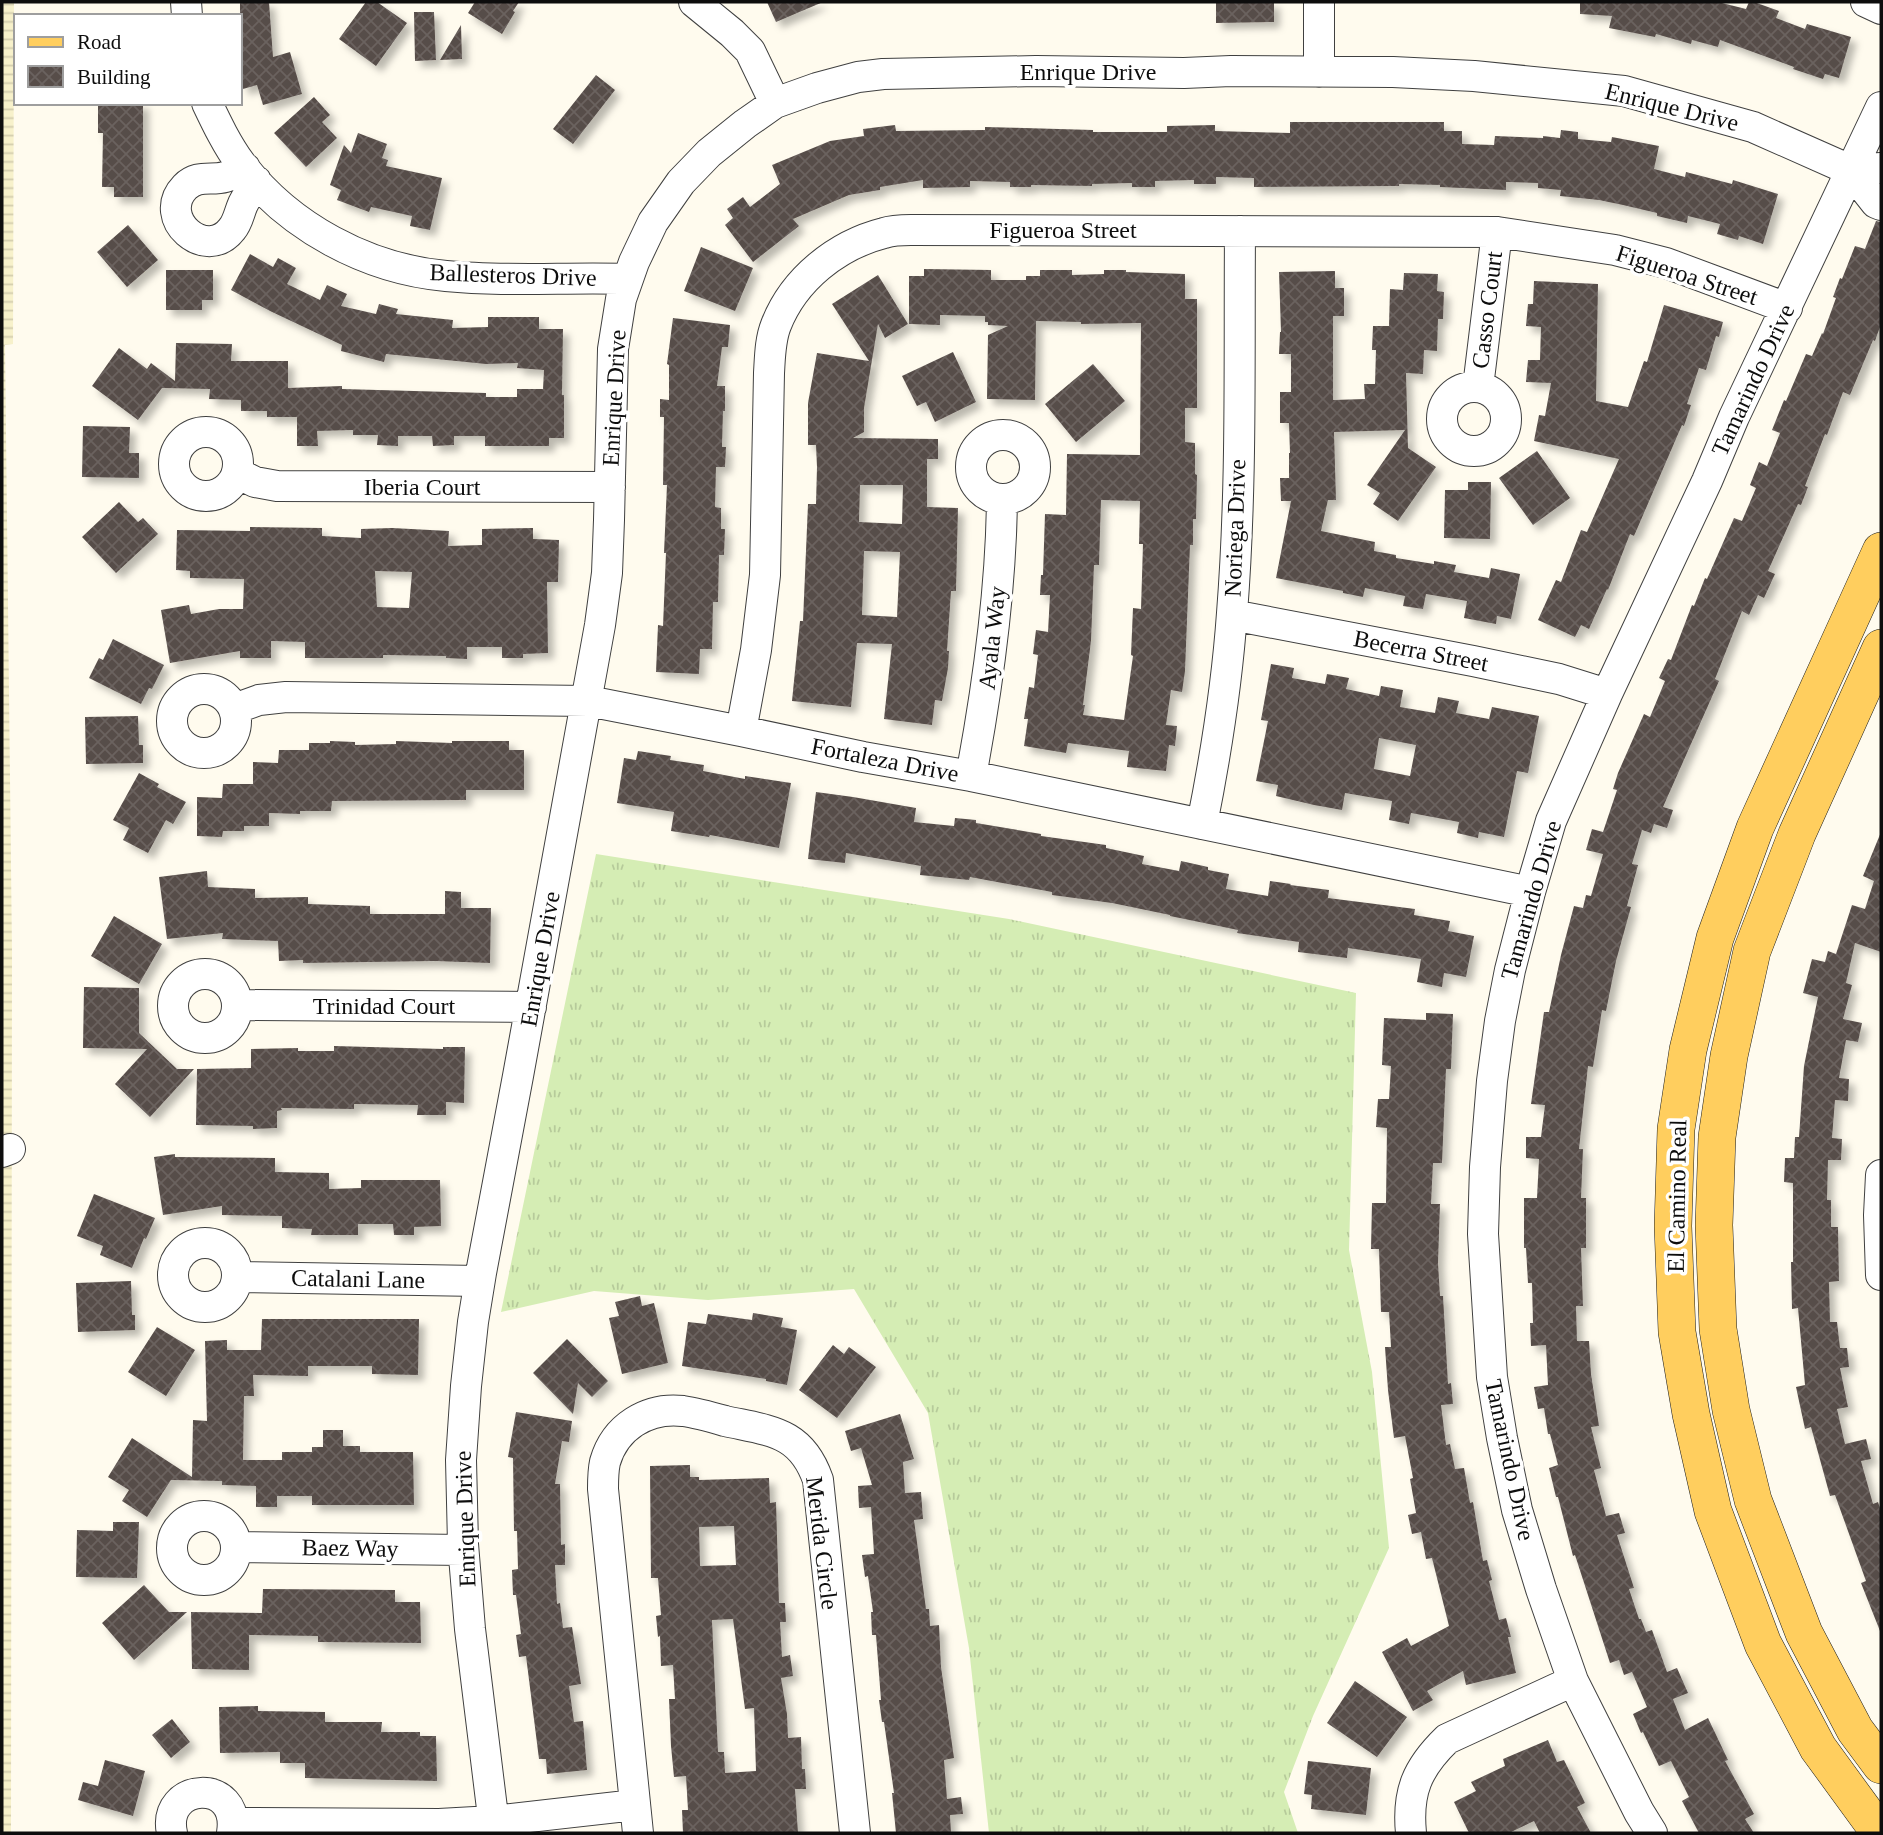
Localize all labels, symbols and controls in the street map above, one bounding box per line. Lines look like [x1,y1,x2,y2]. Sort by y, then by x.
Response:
legend [14,14,242,105]
text: Road [77,30,122,54]
street label: Enrique Drive [1020,59,1156,85]
text: Building [77,65,151,89]
street label: Enrique Drive [1603,78,1741,136]
street label: Figueroa Street [989,217,1137,243]
street label: Figueroa Street [1613,240,1761,310]
street label: Casso Court [1467,250,1507,370]
street label: Ballesteros Drive [429,259,597,291]
street label: Tamarindo Drive [1707,300,1799,460]
street label: Enrique Drive [597,329,631,467]
street label: Noriega Drive [1220,459,1250,597]
street label: Iberia Court [364,474,481,500]
street label: Ayala Way [974,585,1010,691]
street label: Becerra Street [1351,625,1491,677]
street label: Fortaleza Drive [809,733,961,787]
street label: Tamarindo Drive [1496,817,1566,983]
street label: Enrique Drive [515,889,565,1029]
street label: Trinidad Court [313,993,456,1019]
street label: El Camino Real [1663,1119,1691,1273]
street label: Catalani Lane [291,1265,425,1293]
street label: Tamarindo Drive [1480,1377,1540,1543]
street label: Enrique Drive [450,1450,480,1588]
street label: Merida Circle [801,1475,843,1611]
street label: Baez Way [301,1534,399,1562]

